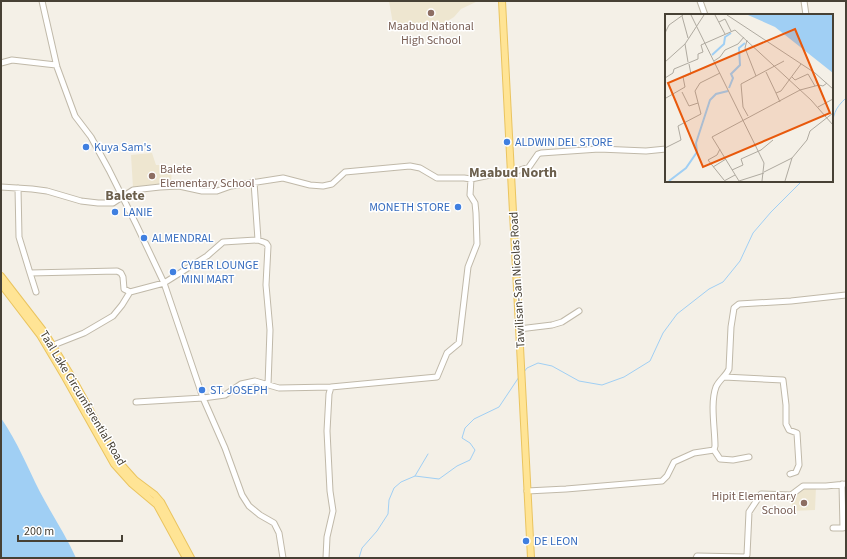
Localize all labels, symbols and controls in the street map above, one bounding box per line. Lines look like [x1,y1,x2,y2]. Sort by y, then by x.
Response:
marker: Maabud National High School [426,8,436,18]
inset map [665,14,833,182]
place label: Maabud National High School [388,18,474,49]
place label: ALDWIN DEL STORE [515,134,613,151]
marker: ALDWIN DEL STORE [502,137,512,147]
place label: Kuya Sam's [94,139,151,156]
marker: Kuya Sam's [81,142,91,152]
place label: Balete Elementary School [160,161,255,192]
district label: Maabud North [469,163,557,183]
marker: Balete Elementary School [147,171,157,181]
district label: Balete [105,186,145,206]
place label: MONETH STORE [369,199,450,216]
marker: MONETH STORE [453,202,463,212]
place label: LANIE [123,204,153,221]
marker: LANIE [110,207,120,217]
street label: Tawilisan-San Nicolas Road [505,211,530,349]
place label: ALMENDRAL [152,230,214,247]
marker: ALMENDRAL [139,233,149,243]
place label: CYBER LOUNGE MINI MART [181,257,259,288]
marker: CYBER LOUNGE MINI MART [168,267,178,277]
street label: Taal Lake Circumferential Road [35,327,130,469]
place label: ST. JOSEPH [210,382,268,399]
marker: ST. JOSEPH [197,385,207,395]
place label: Hipit Elementary School [711,488,796,519]
marker: Hipit Elementary School [799,498,809,508]
scale bar [18,517,122,543]
text: 200 m [24,523,54,540]
place label: DE LEON [534,533,578,550]
marker: DE LEON [521,536,531,546]

